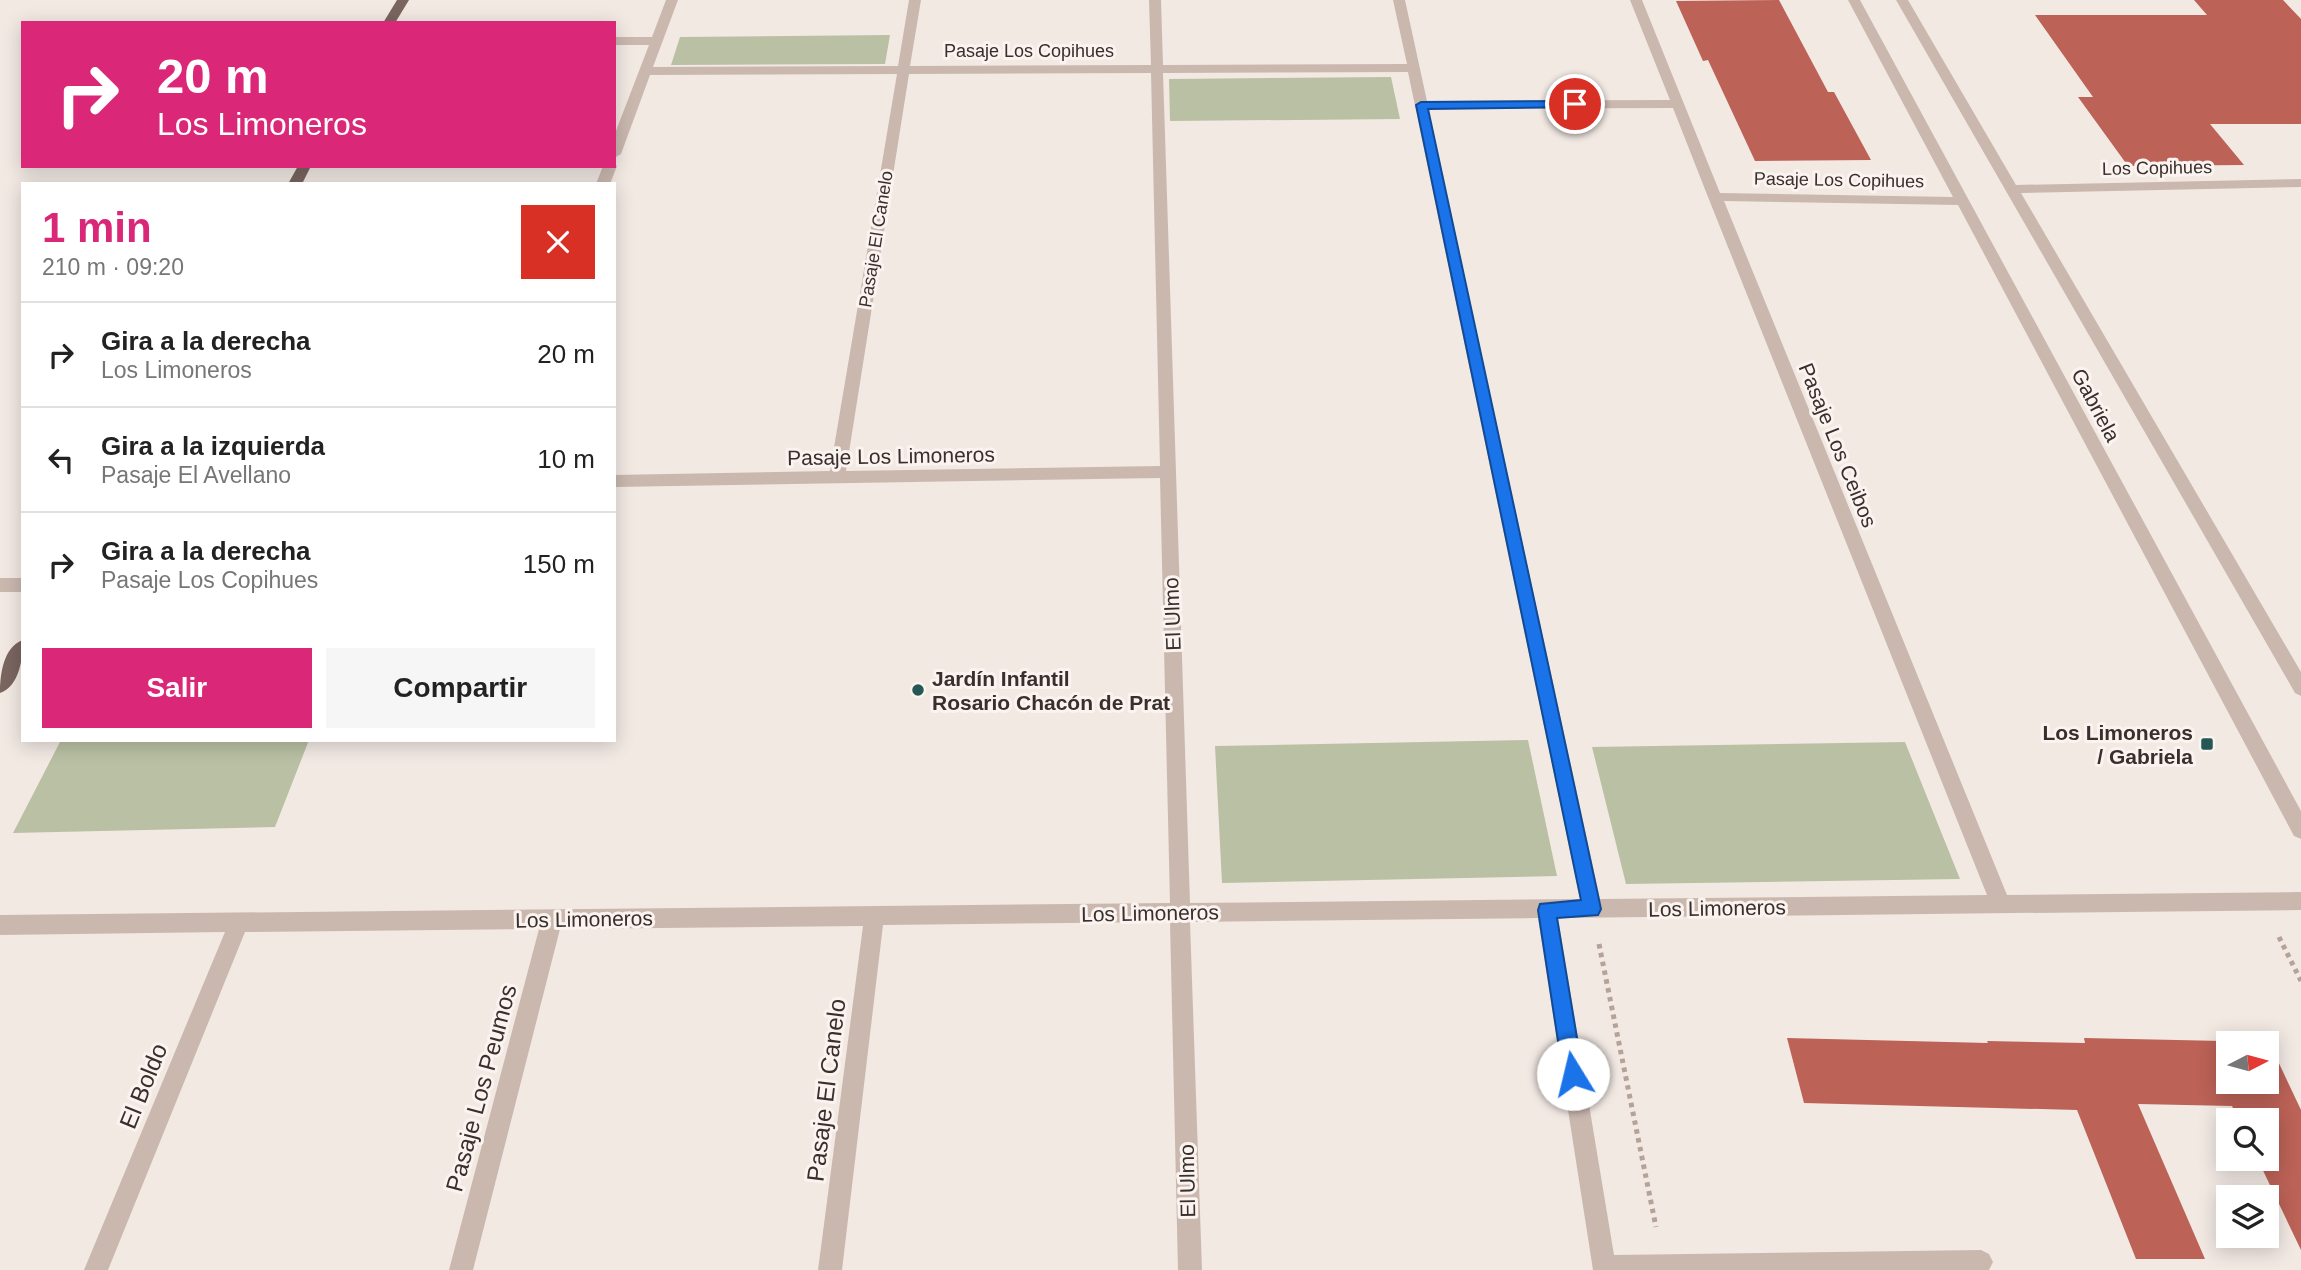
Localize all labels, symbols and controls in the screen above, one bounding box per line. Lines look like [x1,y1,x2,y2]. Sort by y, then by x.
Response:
street label: Pasaje Los Copihues [944,41,1114,61]
icon: right [42,49,133,140]
text: 20 m [157,49,269,103]
pin [1545,74,1605,134]
icon: arrive [1556,85,1594,123]
text: Los Limoneros [157,106,367,142]
street label: Los Copihues [2102,157,2212,179]
street label: Pasaje El Canelo [855,169,897,309]
street label: Pasaje Los Copihues [1754,169,1924,191]
text: 1 min [42,204,152,251]
button: close [521,205,595,279]
text: 210 m · 09:20 [42,254,184,280]
text: Gira a la derecha [101,326,311,356]
icon: right [42,336,80,374]
text: 20 m [537,339,595,369]
text: Los Limoneros [101,357,252,383]
street label: Pasaje Los Ceibos [1795,360,1881,530]
street label: Gabriela [2067,365,2125,446]
text: Gira a la izquierda [101,431,325,461]
icon: left [42,441,80,479]
street label: Pasaje Los Limoneros [787,443,995,469]
text: 10 m [537,444,595,474]
text: Pasaje El Avellano [101,462,291,488]
text: Gira a la derecha [101,536,311,566]
icon: right [42,546,80,584]
text: 150 m [523,549,595,579]
text: Pasaje Los Copihues [101,567,318,593]
street label: El Ulmo [1159,577,1185,651]
button: Salir [42,648,312,728]
button: Compartir [326,648,595,728]
place label: Jardín Infantil Rosario Chacón de Prat [932,667,1170,714]
marker: Jardín Infantil Rosario Chacón de Prat [910,682,926,698]
place label: Los Limoneros / Gabriela [2042,721,2193,768]
marker: Los Limoneros / Gabriela [2199,736,2215,752]
street label: Los Limoneros [1648,895,1786,921]
street label: Los Limoneros [1081,900,1219,926]
street label: Los Limoneros [515,906,653,932]
street label: Pasaje Los Peumos [440,981,522,1195]
street label: Pasaje El Canelo [801,997,851,1183]
north arrow [2216,1031,2278,1094]
map controls [2216,1031,2279,1248]
position arrow [1536,1037,1610,1111]
street label: El Boldo [114,1040,172,1132]
button: search [2216,1108,2279,1171]
street label: El Ulmo [1175,1144,1199,1218]
button: layers [2216,1185,2279,1248]

